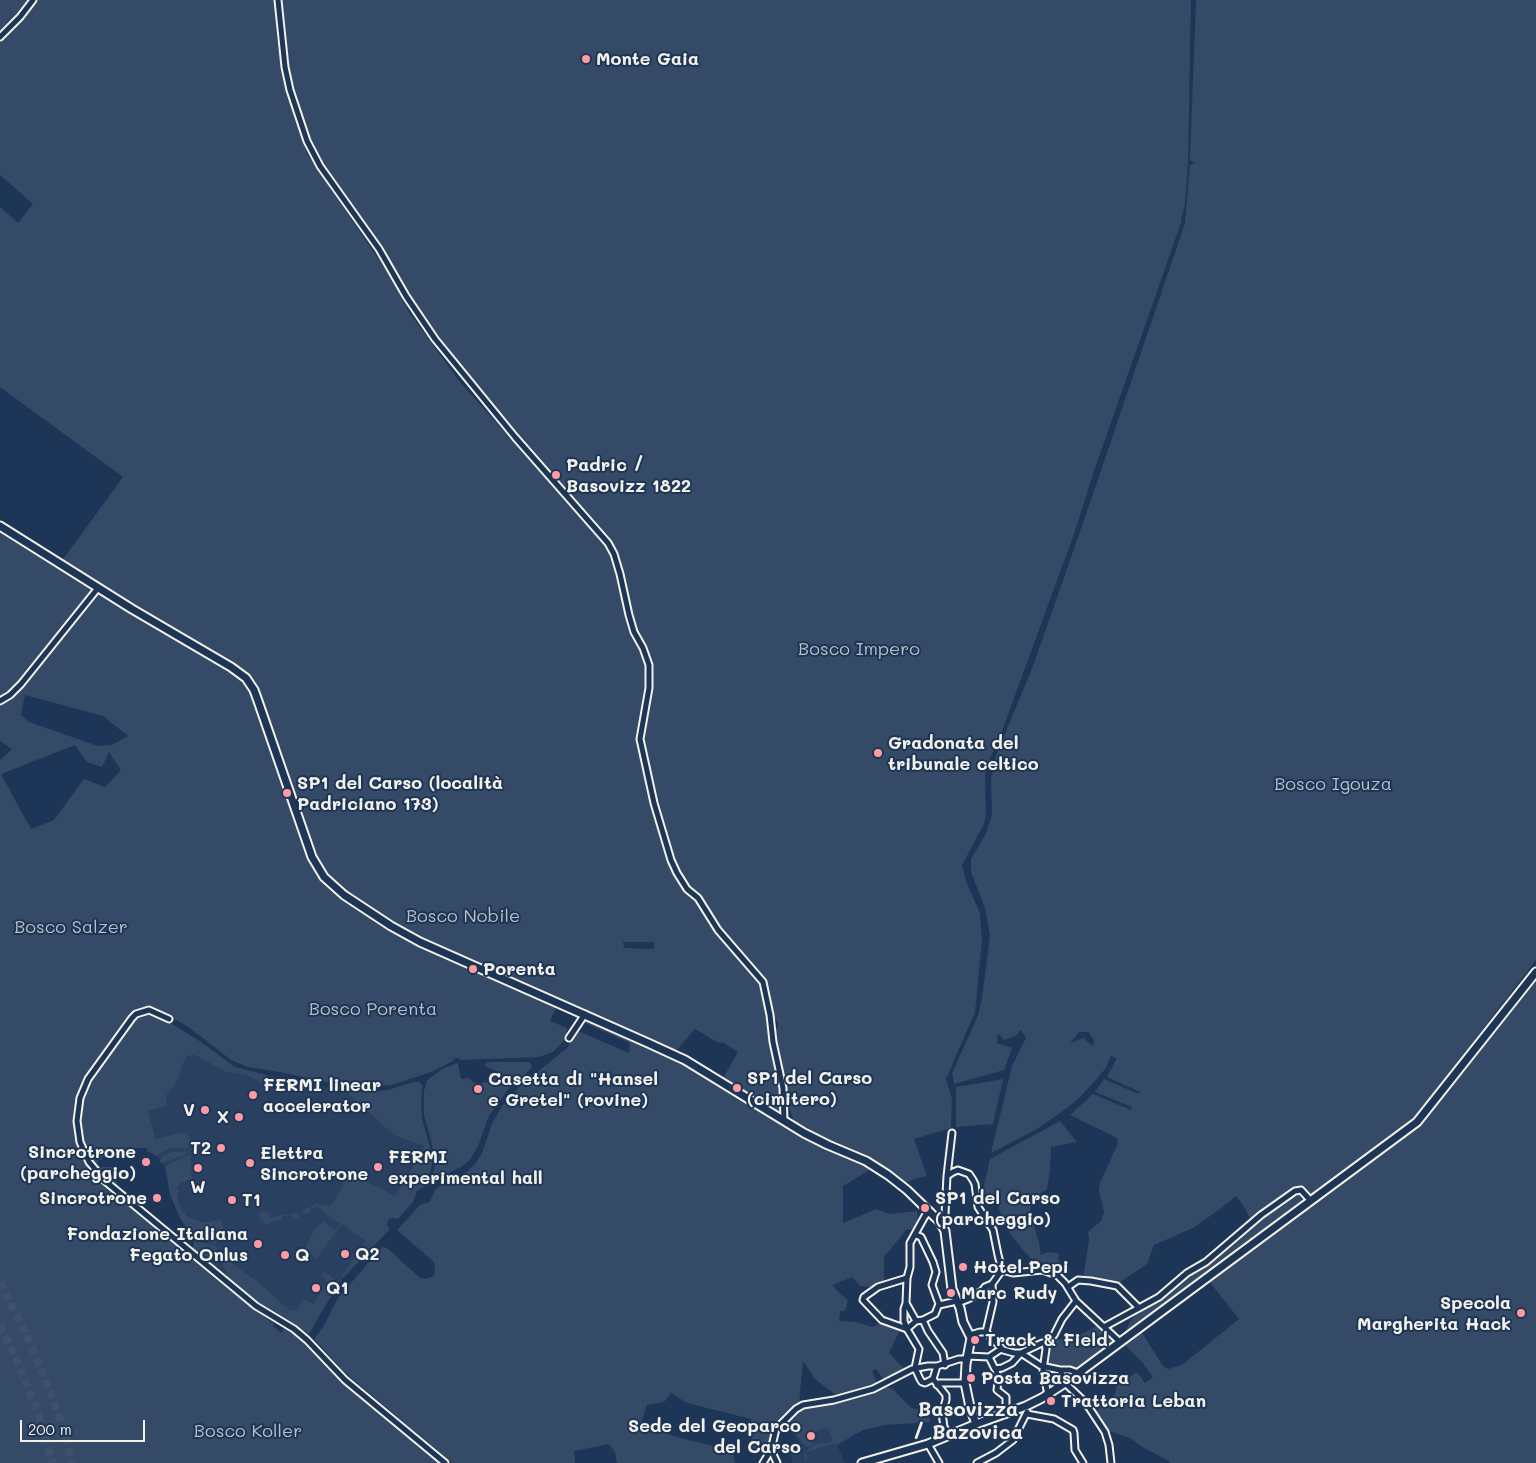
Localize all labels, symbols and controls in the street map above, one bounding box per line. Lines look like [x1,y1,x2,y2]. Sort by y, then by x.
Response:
place label: Monte Gaia [596,48,699,70]
marker: Monte Gaia [580,53,592,65]
place label: Padric / Basovizz 1822 [566,454,691,496]
marker: Padric / Basovizz 1822 [550,469,562,481]
park label: Bosco Impero [798,638,920,660]
place label: Gradonata del tribunale celtico [888,732,1039,774]
marker: Gradonata del tribunale celtico [872,747,884,759]
place label: SP1 del Carso (località Padriciano 173) [297,772,503,814]
park label: Bosco Igouza [1274,773,1392,795]
marker: SP1 del Carso (località Padriciano 173) [281,787,293,799]
park label: Bosco Nobile [406,905,520,927]
park label: Bosco Salzer [14,916,128,938]
place label: Porenta [483,958,556,980]
marker: Porenta [467,963,479,975]
park label: Bosco Porenta [309,998,437,1020]
place label: SP1 del Carso (cimitero) [747,1067,872,1110]
place label: Casetta di "Hansel e Gretel" (rovine) [488,1068,658,1110]
place label: FERMI linear accelerator [263,1074,381,1116]
marker: SP1 del Carso (cimitero) [731,1082,743,1094]
marker: Casetta di "Hansel e Gretel" (rovine) [472,1083,484,1095]
marker: FERMI linear accelerator [247,1089,259,1101]
place label: V [183,1099,195,1121]
marker: V [199,1104,211,1116]
place label: X [217,1106,229,1128]
marker: X [233,1111,245,1123]
place label: T2 [190,1137,211,1159]
place label: Sincrotrone (parcheggio) [20,1141,136,1184]
marker: T2 [215,1142,227,1154]
place label: Elettra Sincrotrone [260,1142,368,1184]
place label: FERMI experimental hall [388,1146,543,1188]
marker: Sincrotrone (parcheggio) [140,1156,152,1168]
marker: Elettra Sincrotrone [244,1157,256,1169]
marker: FERMI experimental hall [372,1161,384,1173]
marker: W [192,1162,204,1174]
place label: W [190,1176,206,1198]
place label: Sincrotrone [39,1187,147,1209]
place label: SP1 del Carso (parcheggio) [935,1187,1060,1230]
place label: T1 [242,1189,261,1211]
marker: Sincrotrone [151,1192,163,1204]
marker: T1 [226,1194,238,1206]
marker: SP1 del Carso (parcheggio) [919,1202,931,1214]
place label: Fondazione Italiana Fegato Onlus [66,1223,248,1266]
marker: Fondazione Italiana Fegato Onlus [252,1238,264,1250]
place label: Q2 [355,1243,380,1265]
place label: Q [295,1244,309,1266]
marker: Q2 [339,1248,351,1260]
marker: Q [279,1249,291,1261]
place label: Hotel Pepi [973,1256,1069,1278]
marker: Hotel Pepi [957,1261,969,1273]
place label: Q1 [326,1277,348,1299]
marker: Q1 [310,1282,322,1294]
place label: Marc Rudy [961,1282,1057,1304]
marker: Marc Rudy [945,1287,957,1299]
place label: Specola Margherita Hack [1357,1292,1511,1335]
marker: Specola Margherita Hack [1515,1307,1527,1319]
place label: Track & Field [985,1329,1108,1351]
marker: Track & Field [969,1334,981,1346]
place label: Posta Basovizza [981,1367,1129,1389]
marker: Posta Basovizza [965,1372,977,1384]
place label: Trattoria Leban [1061,1390,1206,1412]
marker: Trattoria Leban [1045,1395,1057,1407]
district label: Basovizza / Bazovica [913,1398,1023,1445]
scale bar [22,1410,148,1442]
place label: Sede del Geoparco del Carso [628,1415,801,1458]
text: 200 m [28,1419,72,1439]
park label: Bosco Koller [194,1420,302,1442]
marker: Sede del Geoparco del Carso [805,1430,817,1442]

